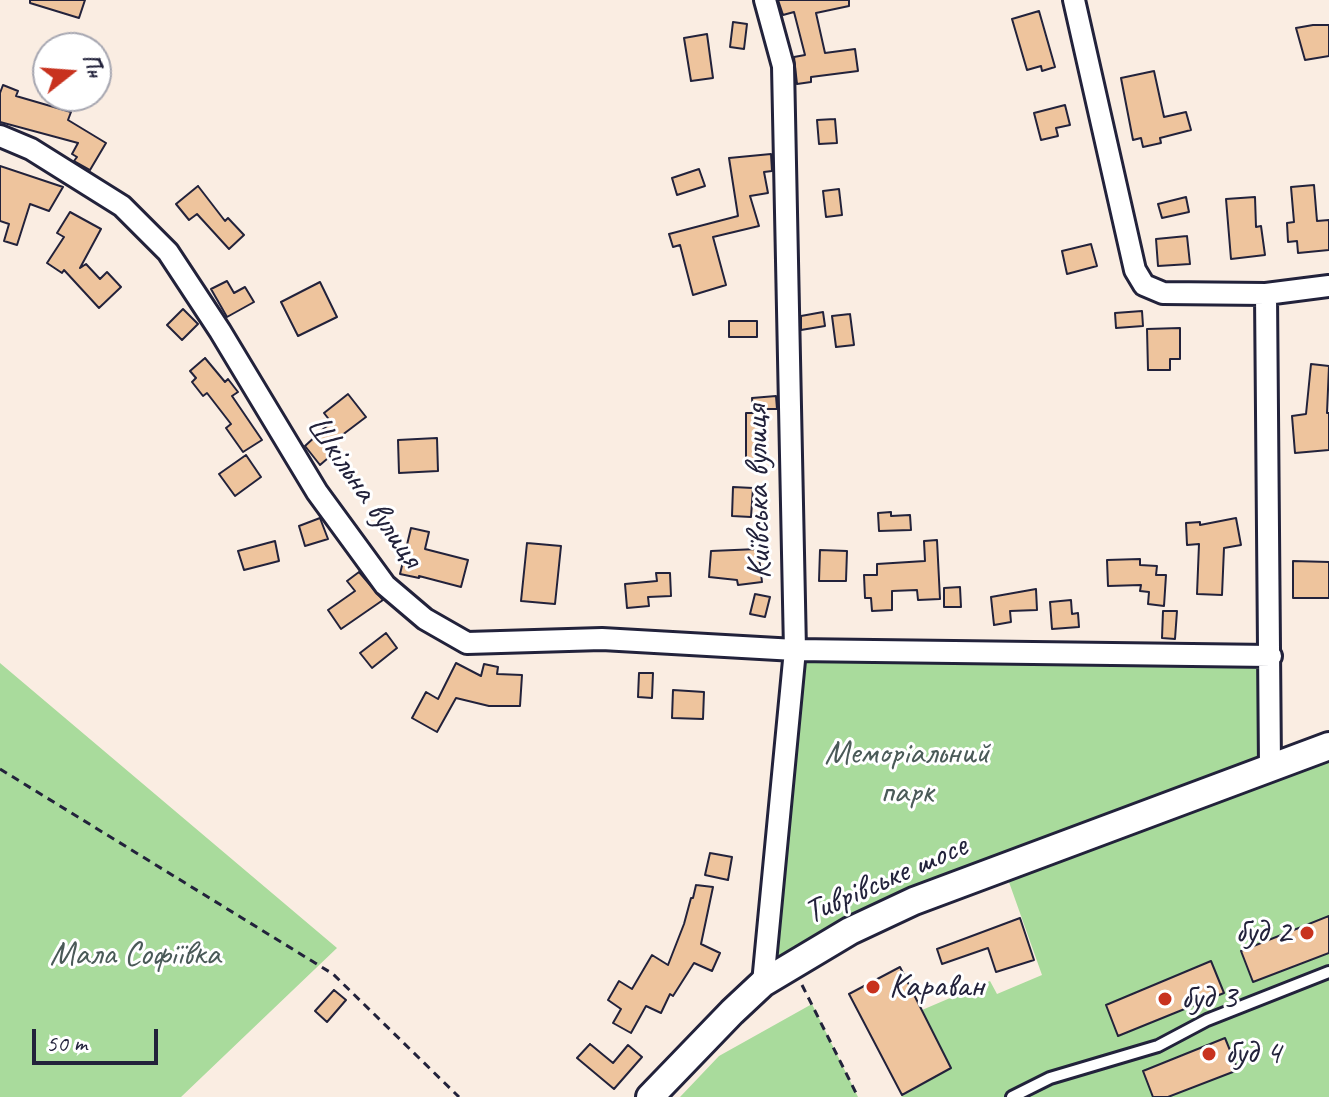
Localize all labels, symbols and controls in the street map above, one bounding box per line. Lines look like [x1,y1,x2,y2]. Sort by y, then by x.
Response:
north arrow [32,32,112,112]
text: Пн [76,50,110,81]
street label: Київська вулиця [737,405,781,579]
street label: Шкільна вулиця [297,408,431,576]
park label: Меморіальний парк [825,734,989,814]
street label: Тиврівське шосе [798,826,974,934]
place label: буд 2 [1235,913,1291,953]
marker: буд 2 [1298,924,1316,942]
park label: Мала Софіївка [50,935,220,975]
place label: Караван [889,967,984,1007]
marker: Караван [864,978,882,996]
place label: буд 3 [1181,979,1237,1019]
marker: буд 3 [1156,990,1174,1008]
scale bar [36,1013,162,1063]
text: 50 m [46,1028,87,1058]
place label: буд 4 [1225,1034,1281,1074]
marker: буд 4 [1200,1045,1218,1063]

